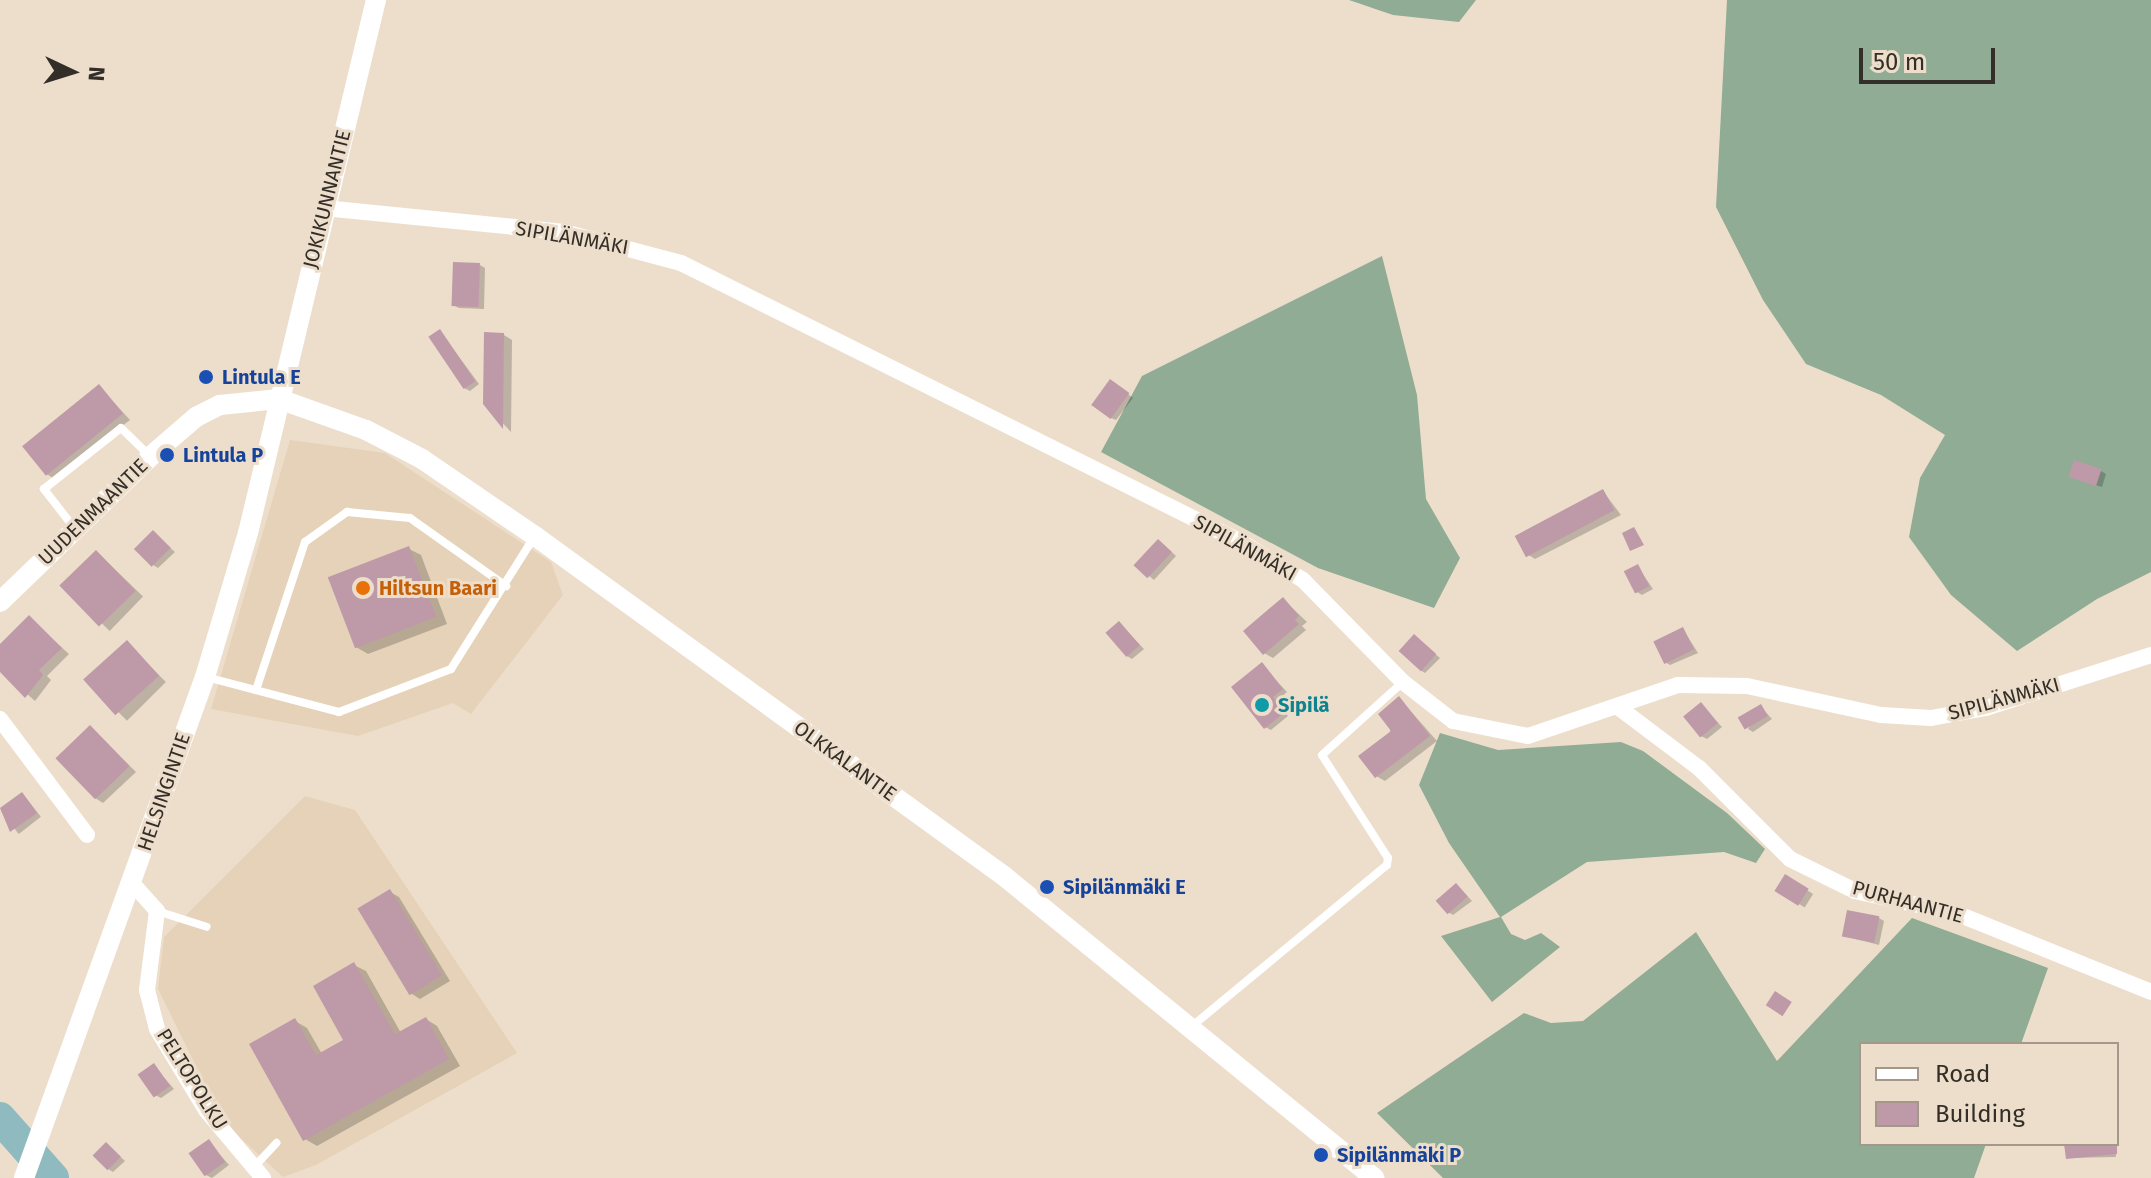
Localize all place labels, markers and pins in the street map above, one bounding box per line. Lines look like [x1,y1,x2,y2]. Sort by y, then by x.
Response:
place label: Lintula E [222,365,301,389]
marker: Lintula E [197,368,215,386]
place label: Lintula P [183,443,263,467]
marker: Lintula P [158,446,176,464]
place label: Hiltsun Baari [379,576,497,600]
marker: Hiltsun Baari [354,579,372,597]
place label: Sipilä [1278,693,1329,717]
marker: Sipilä [1253,696,1271,714]
place label: Sipilänmäki E [1063,875,1186,899]
marker: Sipilänmäki E [1038,878,1056,896]
place label: Sipilänmäki P [1337,1143,1461,1167]
marker: Sipilänmäki P [1312,1146,1330,1164]

